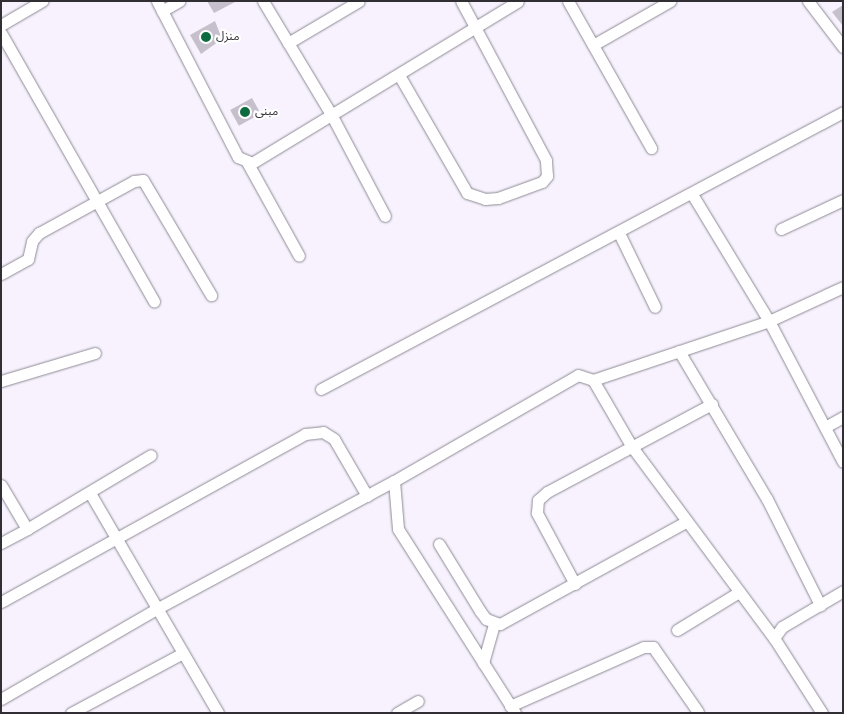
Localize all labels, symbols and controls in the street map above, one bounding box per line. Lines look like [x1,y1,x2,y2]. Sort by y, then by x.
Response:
place label: منزل [216,30,240,44]
marker: منزل [200,31,212,43]
place label: مبنى [255,105,278,119]
marker: مبنى [239,106,251,118]

